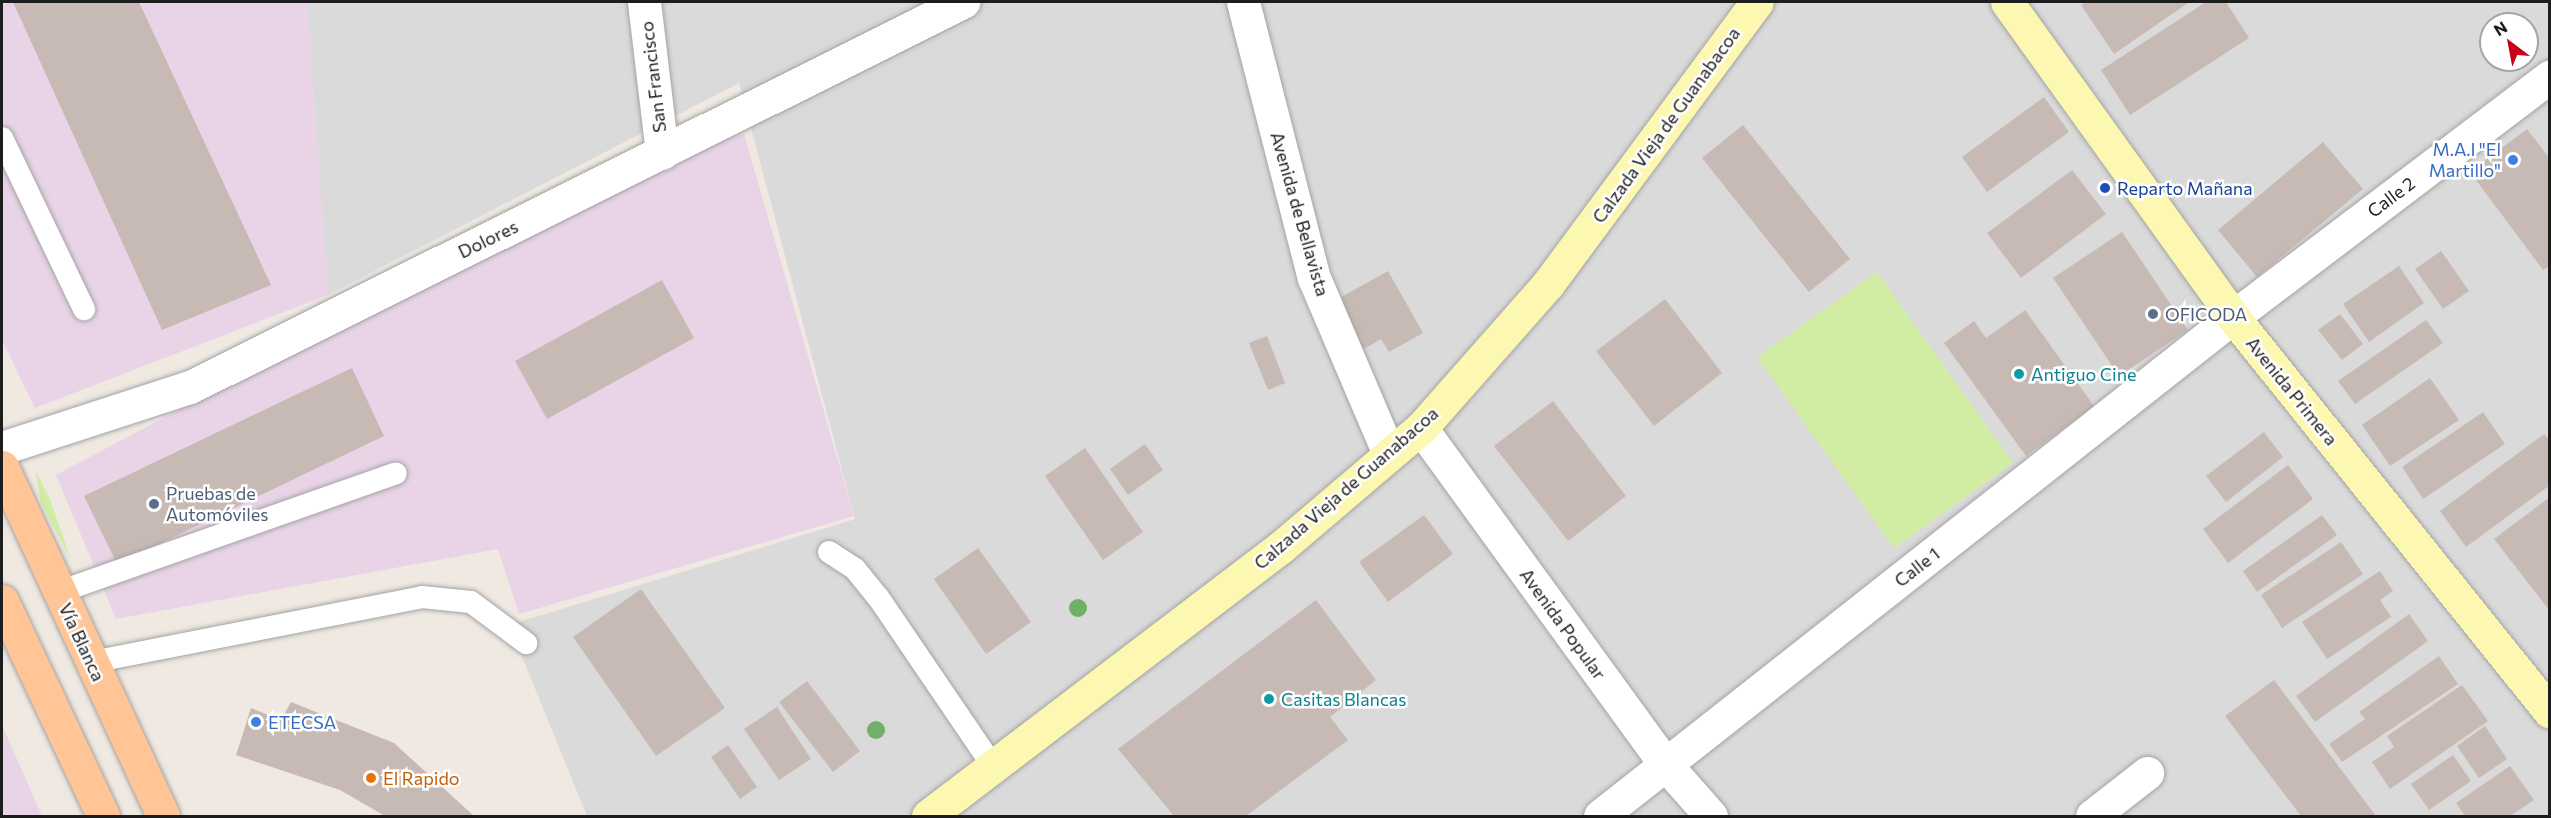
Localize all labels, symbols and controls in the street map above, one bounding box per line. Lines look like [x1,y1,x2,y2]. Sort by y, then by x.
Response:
north arrow [2479,12,2539,72]
text: N [2490,17,2510,39]
street label: San Francisco [635,20,671,134]
street label: Calzada Vieja de Guanabacoa [1588,23,1744,227]
street label: Avenida de Bellavista [1266,129,1334,299]
place label: M.A.I "El Martillo" [2429,139,2501,182]
marker: M.A.I "El Martillo" [2506,153,2520,167]
street label: Calle 2 [2363,172,2419,222]
place label: Reparto Mañana [2117,177,2253,199]
marker: Reparto Mañana [2098,181,2112,195]
street label: Dolores [455,215,521,263]
place label: OFICODA [2165,303,2247,325]
marker: OFICODA [2146,307,2160,321]
street label: Avenida Primera [2242,332,2342,450]
place label: Antiguo Cine [2031,363,2137,385]
marker: Antiguo Cine [2012,367,2026,381]
street label: Calzada Vieja de Guanabacoa [1250,402,1442,574]
place label: Pruebas de Automóviles [166,483,269,526]
marker: Pruebas de Automóviles [147,497,161,511]
street label: Calle 1 [1890,543,1944,591]
street label: Avenida Popular [1515,564,1611,684]
street label: Vía Blanca [54,599,110,685]
place label: Casitas Blancas [1281,688,1406,710]
marker: Casitas Blancas [1262,692,1276,706]
place label: ETECSA [268,711,336,733]
marker: ETECSA [249,715,263,729]
place label: El Rapido [383,767,460,789]
marker: El Rapido [364,771,378,785]

